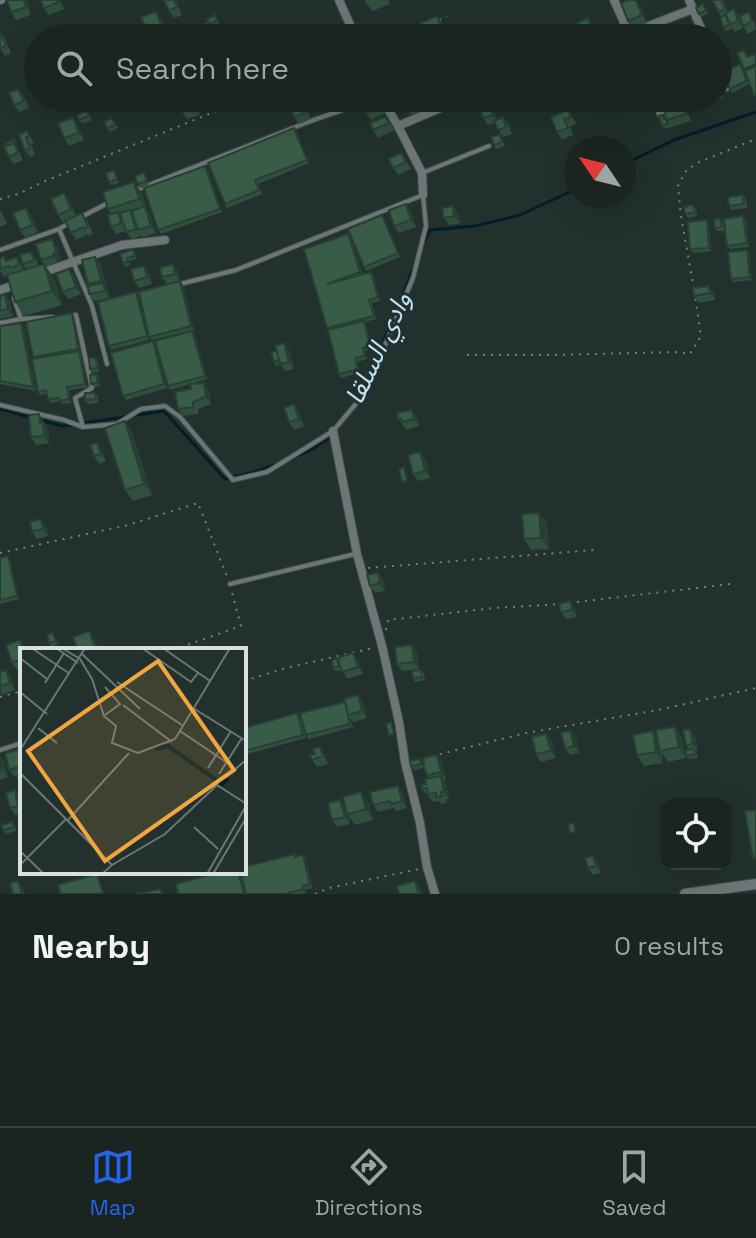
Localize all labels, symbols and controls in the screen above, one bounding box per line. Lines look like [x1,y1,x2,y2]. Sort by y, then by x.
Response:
search box [24,24,732,112]
icon: search [52,46,96,90]
text: Search here [116,49,289,88]
north arrow [564,136,636,208]
water label: وادي السلقا [337,286,422,411]
inset map [20,648,246,874]
map controls [660,798,732,870]
button: locate [660,798,732,870]
text: Nearby [32,925,150,968]
text: 0 results [614,929,724,963]
tab: Map [90,1145,136,1221]
tab: Directions [315,1145,423,1221]
tab: Saved [602,1145,666,1221]

